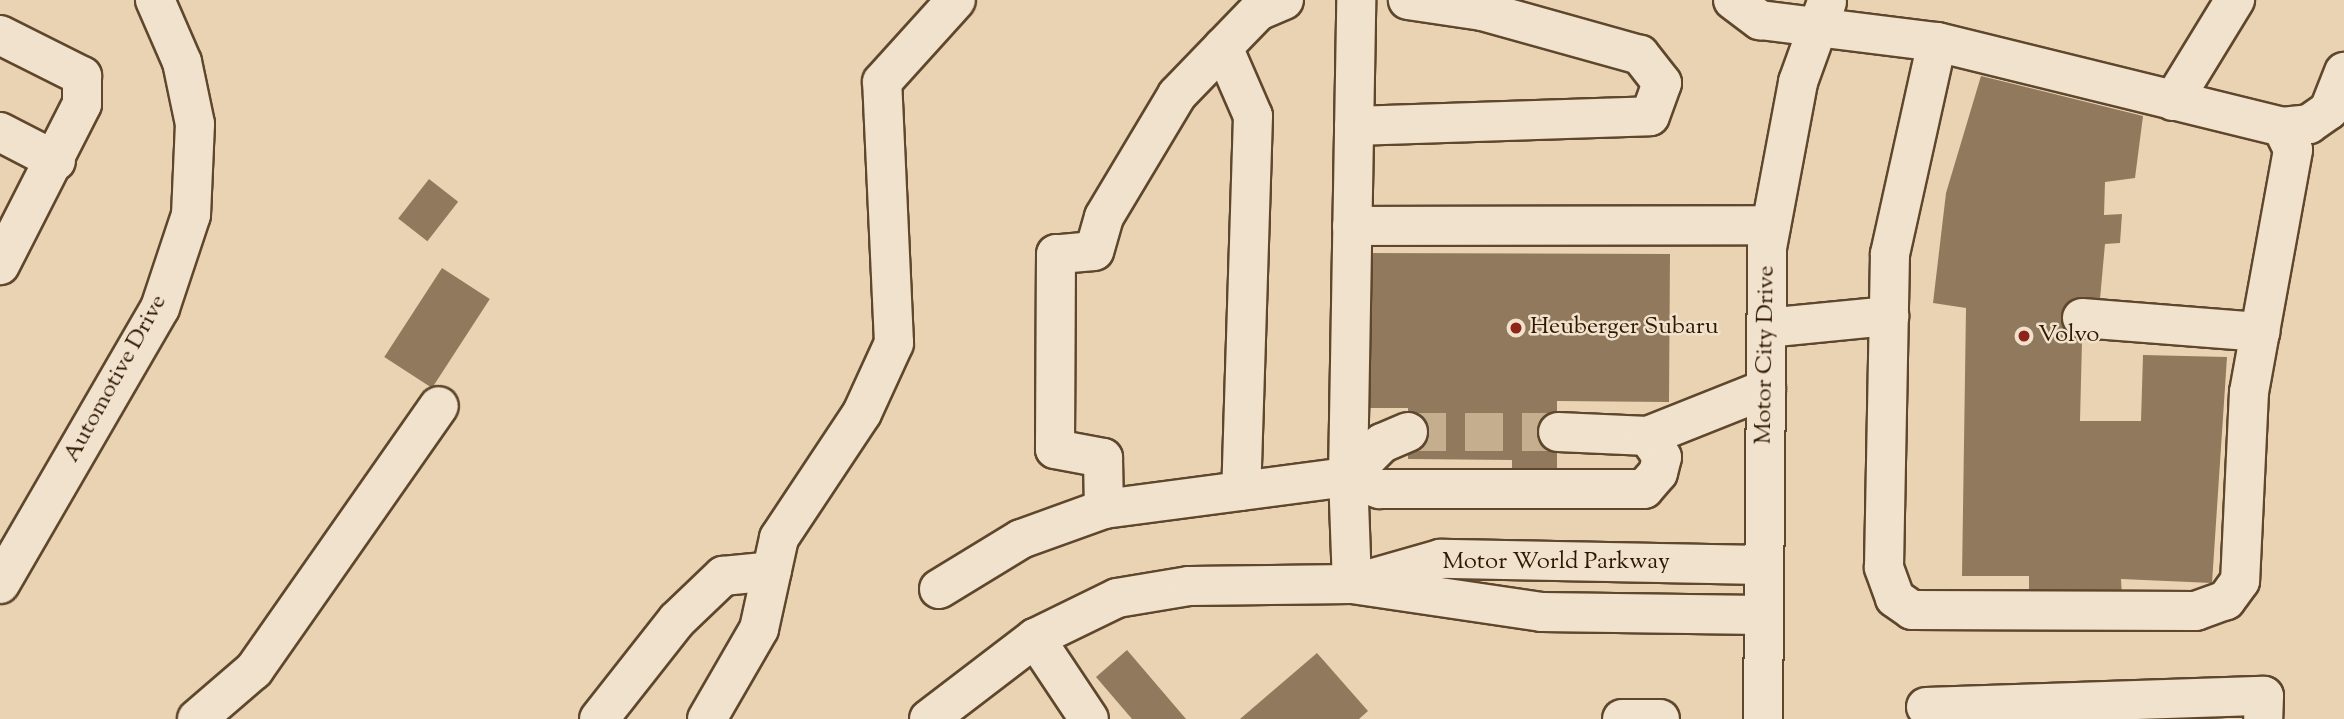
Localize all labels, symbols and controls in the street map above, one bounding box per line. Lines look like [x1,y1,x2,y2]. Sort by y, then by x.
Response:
street label: Motor City Drive [1750,265,1782,445]
street label: Automotive Drive [58,290,174,468]
place label: Heuberger Subaru [1530,314,1719,342]
marker: Heuberger Subaru [1508,320,1524,336]
place label: Volvo [2038,322,2099,350]
marker: Volvo [2016,328,2032,344]
street label: Motor World Parkway [1442,549,1670,577]

